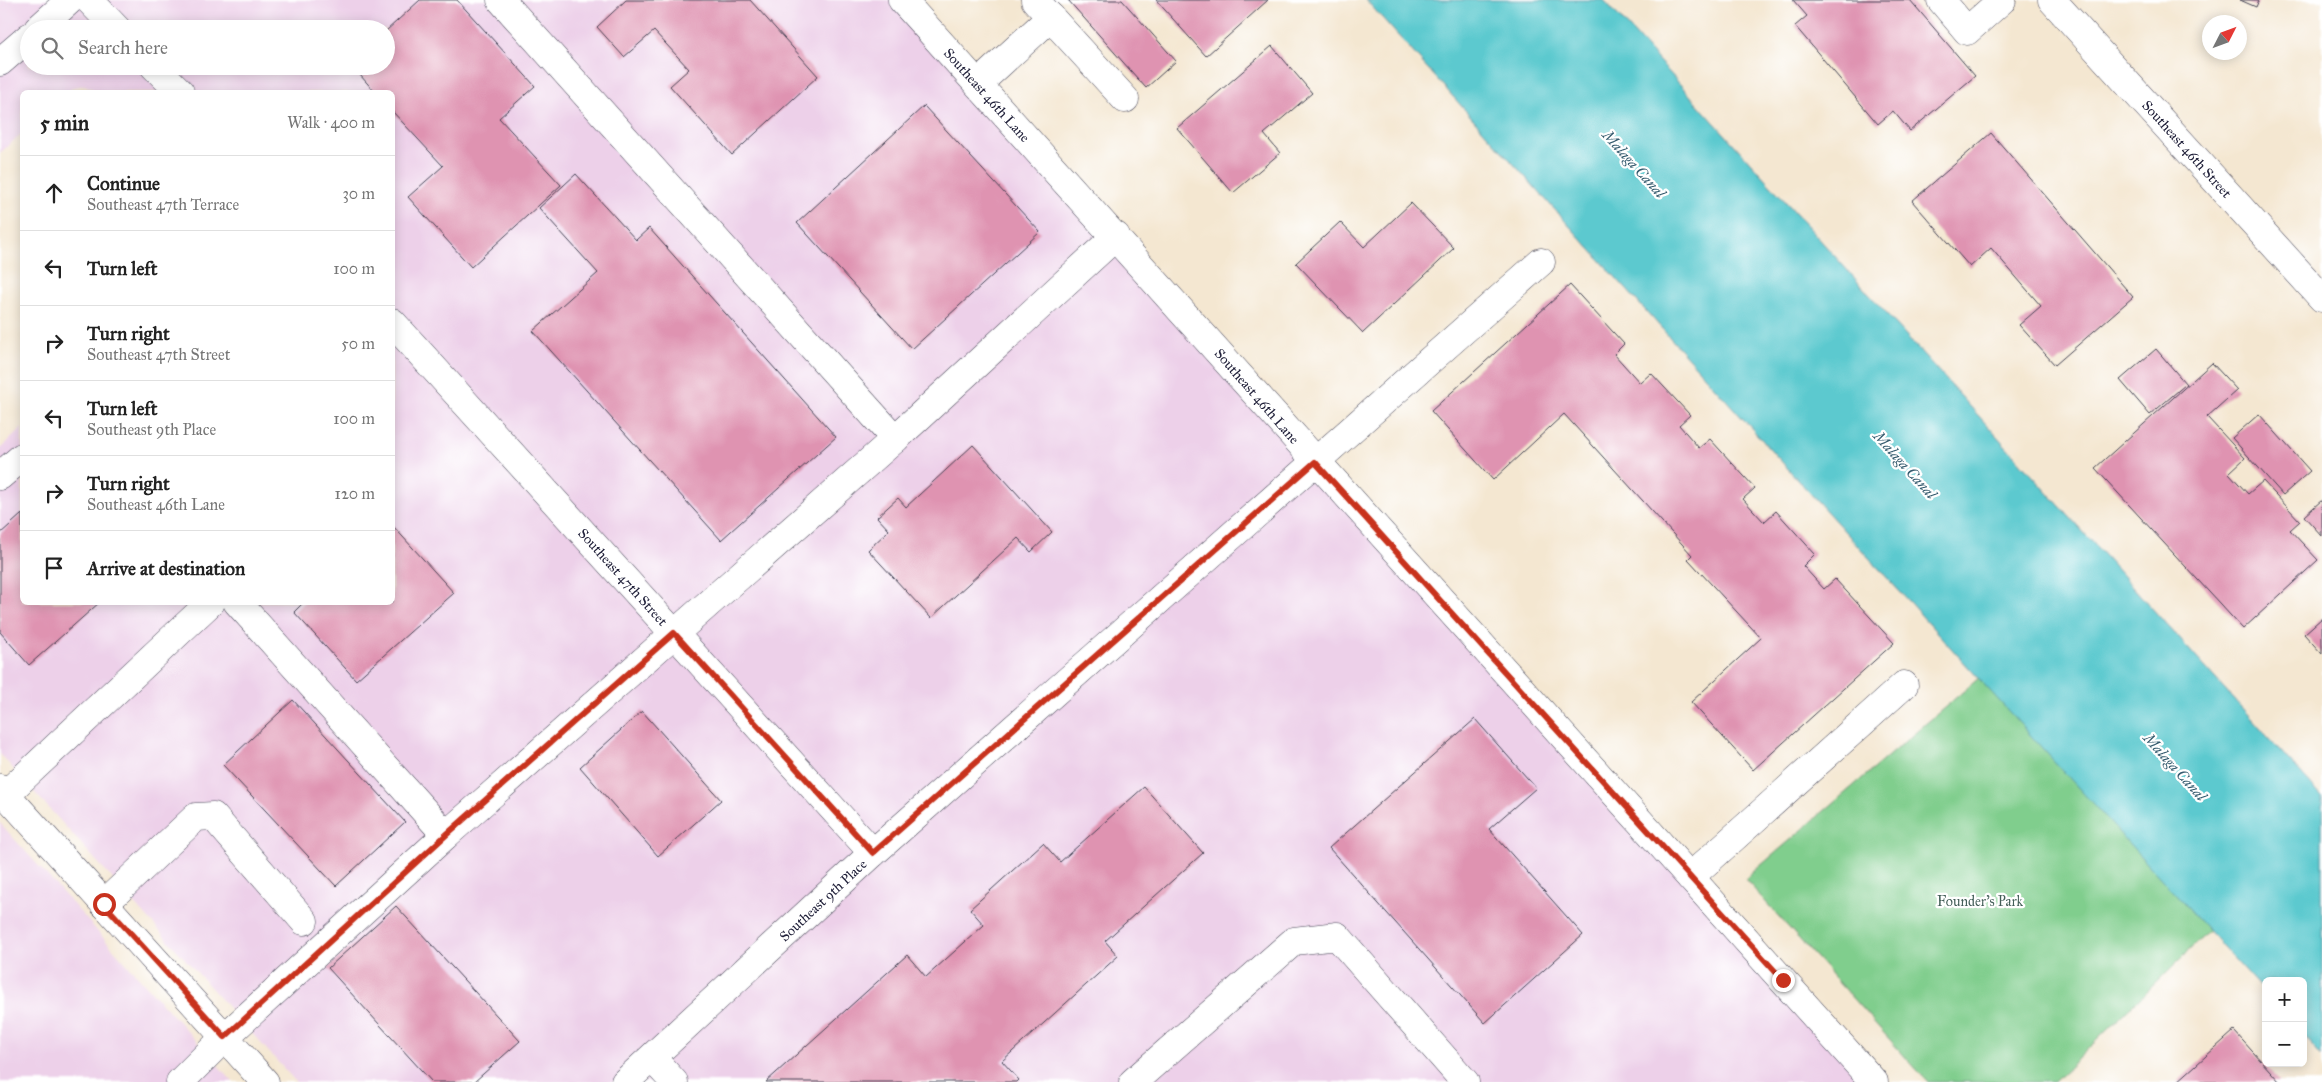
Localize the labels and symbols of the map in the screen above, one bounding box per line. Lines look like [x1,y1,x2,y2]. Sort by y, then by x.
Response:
north arrow [2202,15,2247,60]
street label: Southeast 46th Lane [940,45,1033,146]
street label: Southeast 46th Street [2138,97,2235,202]
water label: Malaga Canal [1598,125,1670,203]
street label: Southeast 46th Lane [1211,345,1303,448]
water label: Malaga Canal [1869,426,1941,504]
street label: Southeast 47th Street [574,525,671,630]
water label: Malaga Canal [2139,728,2211,806]
street label: Southeast 9th Place [776,856,871,945]
route start [93,893,116,916]
park label: Founder's Park [1937,893,2024,910]
route end [1772,969,1795,992]

